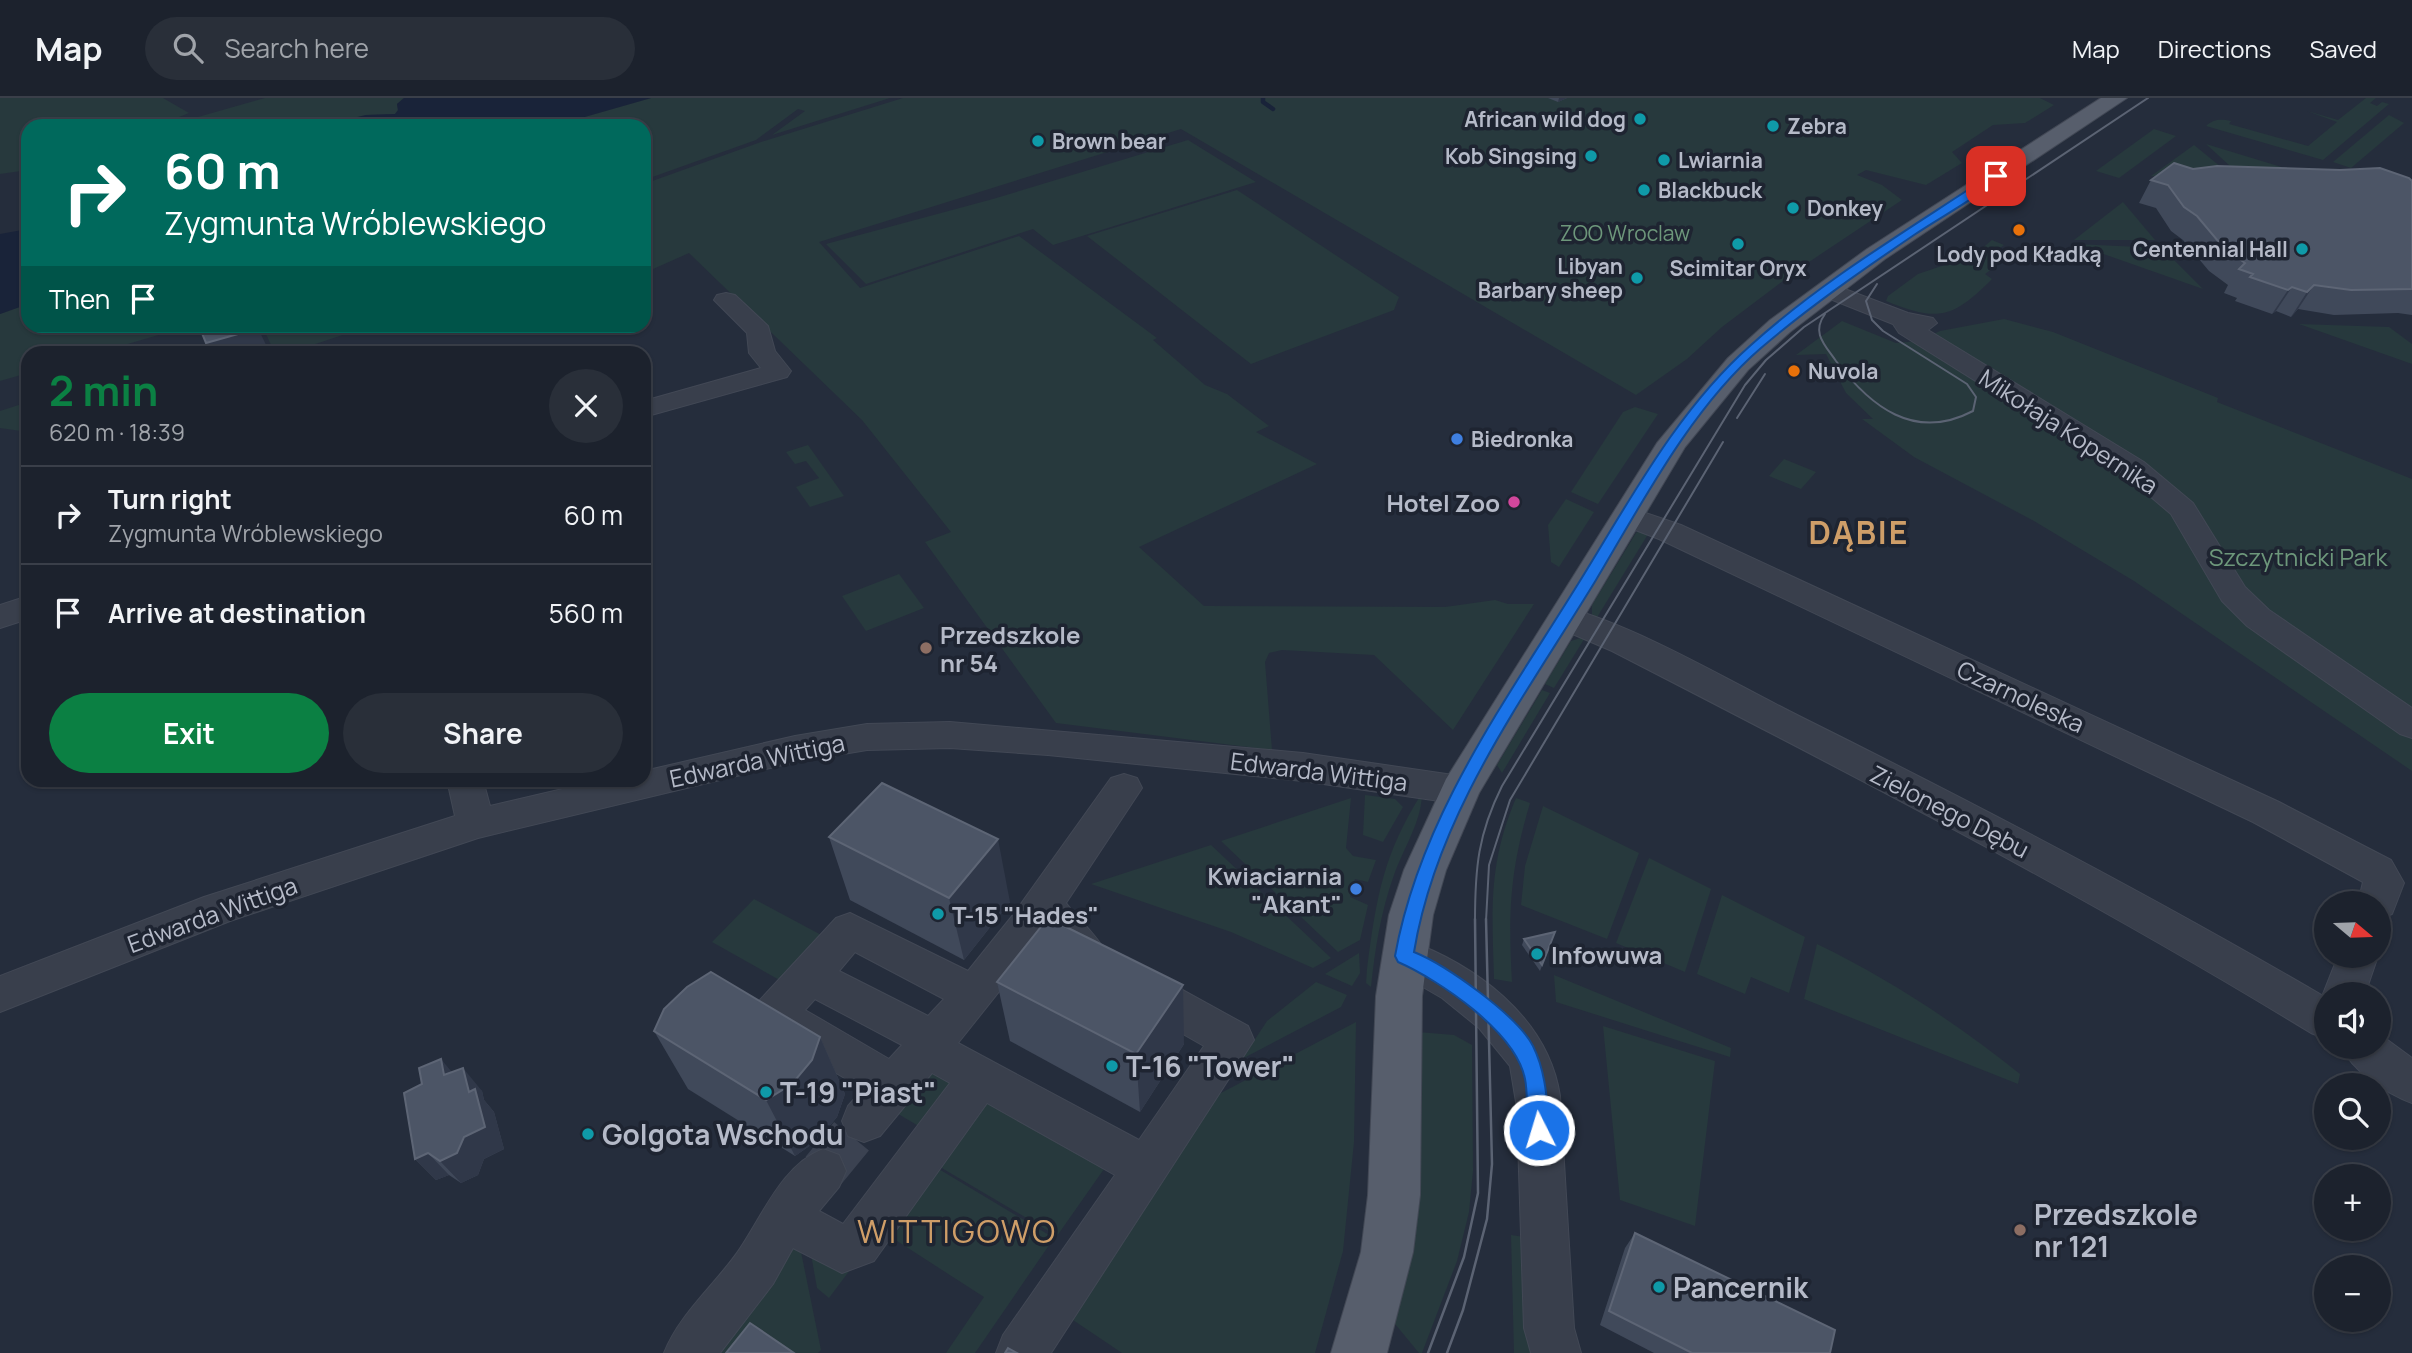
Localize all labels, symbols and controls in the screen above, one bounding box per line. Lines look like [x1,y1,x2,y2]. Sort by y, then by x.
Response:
search box [145,17,635,80]
text: Map [35,26,103,71]
icon: search [169,29,207,67]
text: Search here [225,30,369,66]
text: Map [2072,32,2120,65]
text: Directions [2158,32,2271,65]
text: Saved [2309,32,2377,65]
place label: African wild dog [1464,105,1626,133]
marker: African wild dog [1632,111,1648,127]
place label: Zebra [1787,112,1847,140]
marker: Zebra [1765,118,1781,134]
place label: Brown bear [1052,127,1166,155]
marker: Brown bear [1030,133,1046,149]
text: 60 m [164,137,281,204]
place label: Kob Singsing [1445,142,1577,170]
place label: Lwiarnia [1678,146,1763,174]
pin [1966,146,2026,206]
icon: right [49,147,140,238]
marker: Kob Singsing [1583,148,1599,164]
marker: Lwiarnia [1656,152,1672,168]
icon: arrive [1977,157,2015,195]
place label: Blackbuck [1658,176,1763,204]
marker: Blackbuck [1636,182,1652,198]
place label: Donkey [1807,194,1883,222]
marker: Donkey [1785,200,1801,216]
text: Zygmunta Wróblewskiego [164,201,546,245]
park label: ZOO Wroclaw [1560,219,1690,247]
marker: Lody pod Kładką [2011,222,2027,238]
place label: Centennial Hall [2133,235,2288,263]
marker: Scimitar Oryx [1730,236,1746,252]
place label: Lody pod Kładką [1936,240,2102,268]
marker: Centennial Hall [2294,241,2310,257]
place label: Libyan Barbary sheep [1478,252,1623,304]
place label: Scimitar Oryx [1669,254,1807,282]
marker: Libyan Barbary sheep [1629,270,1645,286]
icon: arrive [124,280,162,318]
text: Then [49,281,110,317]
place label: Nuvola [1808,357,1878,385]
text: 2 min [49,361,158,419]
street label: Mikołaja Kopernika [1973,361,2165,501]
marker: Nuvola [1786,363,1802,379]
button: close [549,369,623,443]
text: 620 m · 18:39 [49,416,185,448]
place label: Biedronka [1471,425,1573,453]
marker: Biedronka [1449,431,1465,447]
text: Turn right [108,481,232,517]
place label: Hotel Zoo [1387,486,1500,519]
marker: Hotel Zoo [1506,494,1522,510]
icon: right [49,496,87,534]
text: 60 m [564,497,623,533]
district label: DĄBIE [1808,510,1910,554]
text: Zygmunta Wróblewskiego [108,517,383,549]
park label: Szczytnicki Park [2209,540,2388,573]
icon: arrive [49,594,87,632]
text: Arrive at destination [108,595,366,631]
text: 560 m [549,595,623,631]
place label: Przedszkole nr 54 [940,618,1081,679]
marker: Przedszkole nr 54 [918,640,934,656]
street label: Czarnoleska [1952,652,2090,740]
button: Exit [49,693,329,773]
button: Share [343,693,623,773]
street label: Edwarda Wittiga [666,725,848,795]
street label: Edwarda Wittiga [1229,744,1409,798]
street label: Zielonego Dębu [1865,757,2035,865]
place label: Kwiaciarnia "Akant" [1208,859,1342,920]
street label: Edwarda Wittiga [123,868,301,960]
marker: Kwiaciarnia "Akant" [1348,881,1364,897]
north arrow [2314,891,2390,968]
map controls [2314,891,2391,1332]
place label: T-15 "Hades" [952,898,1099,931]
marker: T-15 "Hades" [930,906,946,922]
place label: Infowuwa [1551,938,1662,971]
marker: Infowuwa [1529,946,1545,962]
button: sound [2314,982,2391,1059]
place label: T-16 "Tower" [1126,1047,1295,1085]
marker: T-16 "Tower" [1104,1058,1120,1074]
place label: T-19 "Piast" [780,1073,937,1111]
button: search [2314,1073,2391,1150]
marker: T-19 "Piast" [758,1084,774,1100]
position arrow [1502,1093,1576,1167]
place label: Golgota Wschodu [602,1115,843,1153]
marker: Golgota Wschodu [580,1126,596,1142]
button: + [2314,1164,2391,1241]
place label: Przedszkole nr 121 [2034,1195,2198,1265]
district label: WITTIGOWO [857,1209,1057,1253]
marker: Przedszkole nr 121 [2012,1222,2028,1238]
button: − [2314,1255,2391,1332]
place label: Pancernik [1673,1268,1809,1306]
marker: Pancernik [1651,1279,1667,1295]

